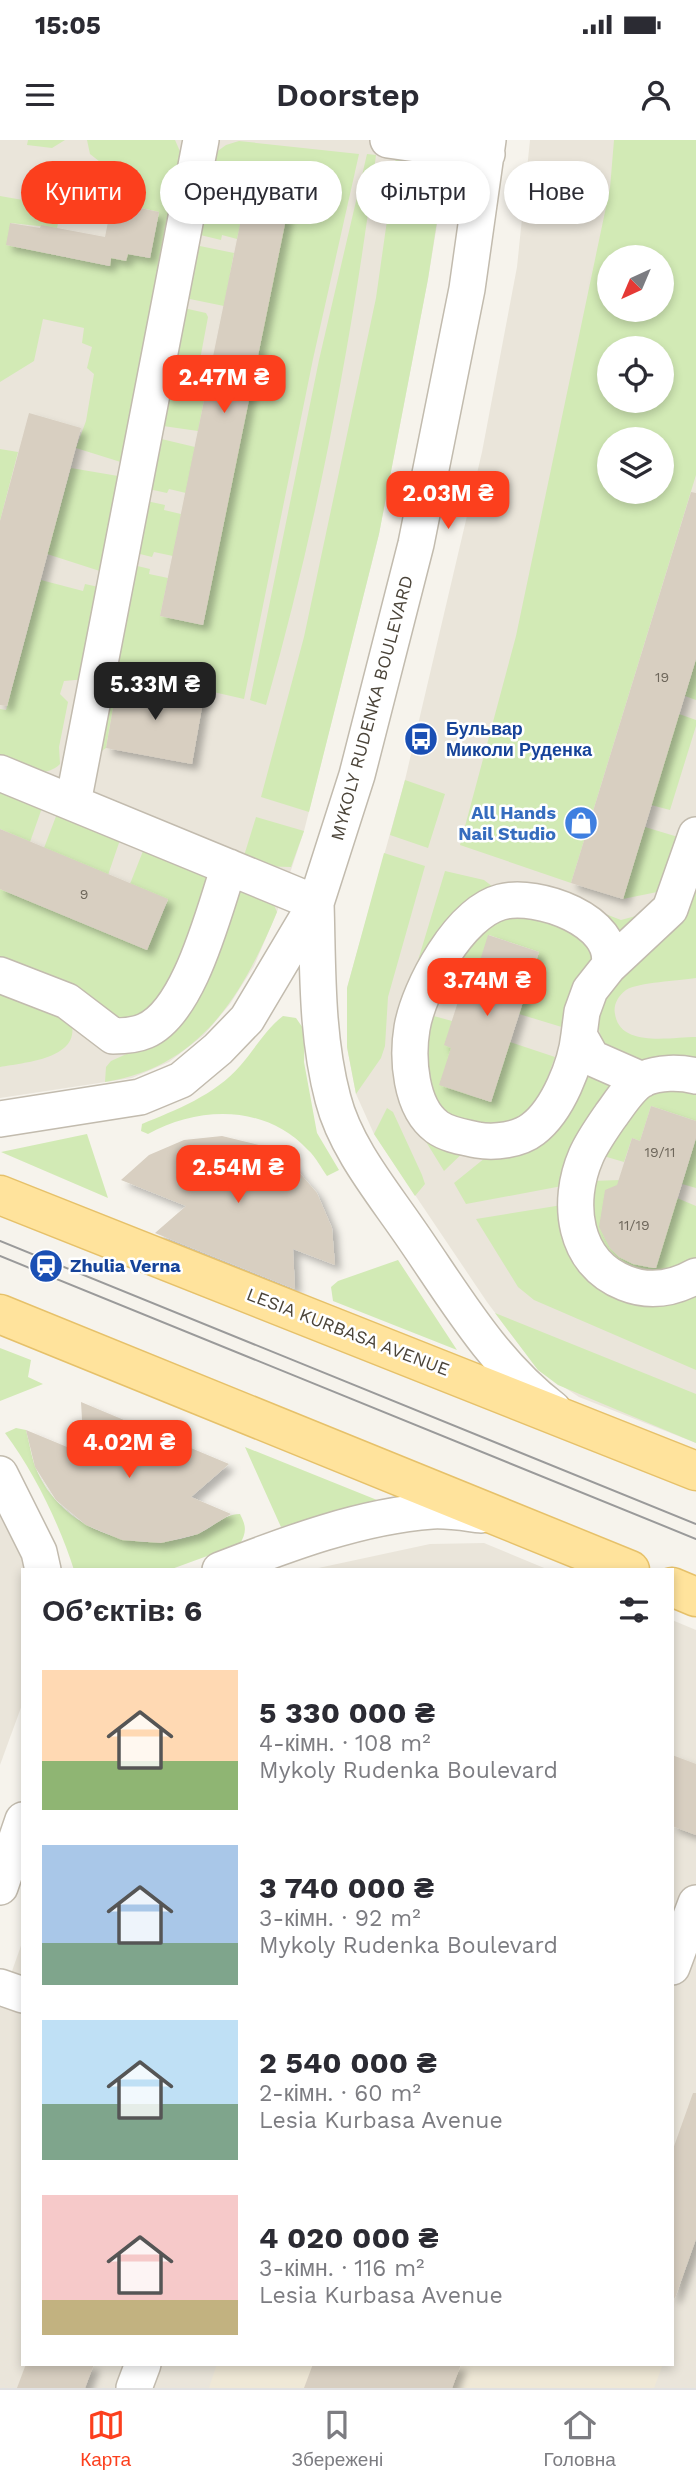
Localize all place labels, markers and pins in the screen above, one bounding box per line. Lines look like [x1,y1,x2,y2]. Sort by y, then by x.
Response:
pin: 2.47M ₴ [159,356,289,415]
pin: 2.03M ₴ [383,472,513,531]
pin: 5.33M ₴ [90,662,220,722]
place label: Бульвар Миколи Руденка [446,718,593,760]
bus stop icon: Бульвар Миколи Руденка [402,720,440,758]
place label: All Hands Nail Studio [458,802,556,844]
shop icon: All Hands Nail Studio [562,804,600,842]
pin: 3.74M ₴ [422,958,552,1018]
pin: 2.54M ₴ [173,1146,303,1205]
station icon: Zhulia Verna [27,1247,65,1285]
place label: Zhulia Verna [70,1255,181,1276]
pin: 4.02M ₴ [64,1420,194,1480]

